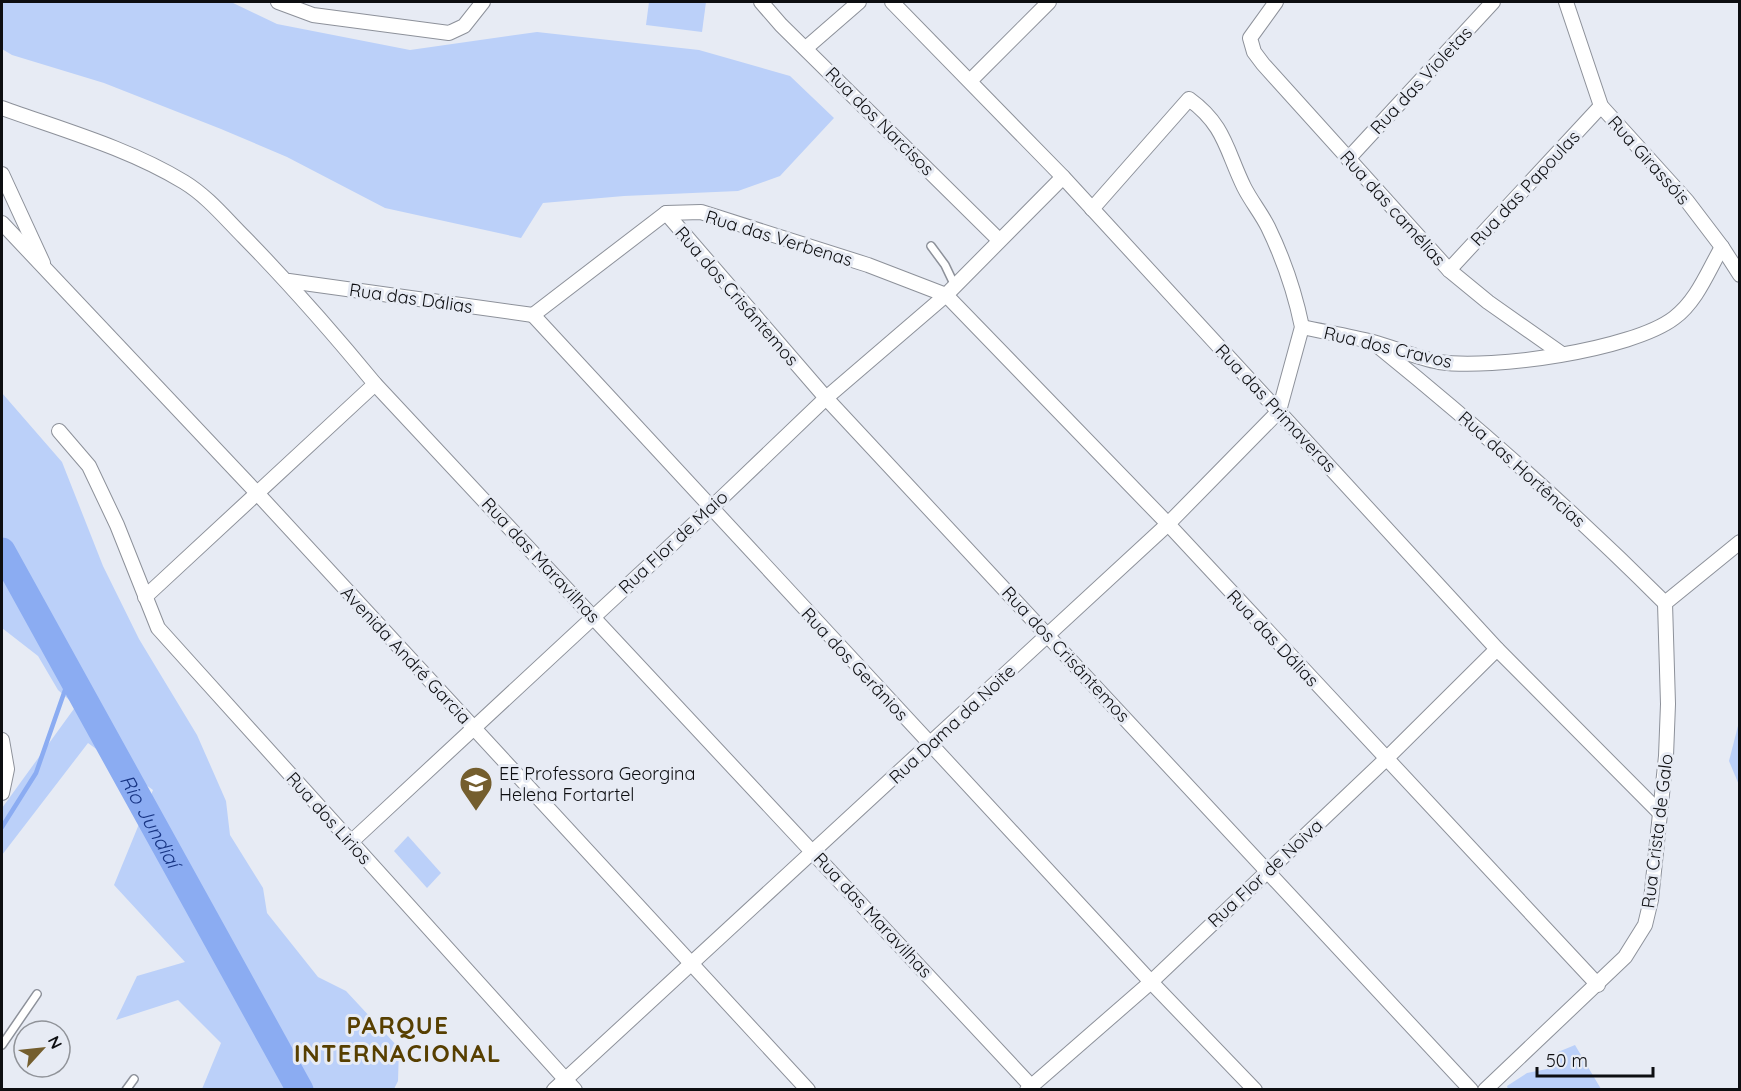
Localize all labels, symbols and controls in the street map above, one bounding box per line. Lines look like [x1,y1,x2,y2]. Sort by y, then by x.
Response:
street label: Rua das Violetas [1365,21,1477,139]
street label: Rua dos Narcisos [821,62,939,180]
street label: Rua Girassóis [1603,111,1695,209]
street label: Rua das Papoulas [1465,125,1585,251]
street label: Rua das camélias [1335,146,1451,270]
street label: Rua das Verbenas [703,205,855,271]
street label: Rua dos Crisântemos [670,221,804,371]
street label: Rua das Dálias [348,278,474,318]
street label: Rua dos Cravos [1322,321,1454,373]
street label: Rua das Primaveras [1211,339,1341,477]
street label: Rua das Hortências [1454,406,1590,532]
street label: Rua Flor de Maio [613,485,733,599]
street label: Rua das Maravilhas [477,492,605,628]
street label: Avenida André Garcia [336,581,476,729]
street label: Rua dos Crisântemos [997,581,1135,727]
street label: Rua das Dálias [1222,585,1324,691]
street label: Rua dos Gerânios [796,602,914,726]
street label: Rua Dama da Noite [884,659,1020,789]
street label: Rua Crista de Galo [1636,753,1678,909]
place label: EE Professora Georgina Helena Fortartel [499,762,695,806]
school or university icon: EE Professora Georgina Helena Fortartel [458,765,494,812]
street label: Rua dos Lirios [281,767,377,869]
water label: Rio Jundiaí [115,770,189,875]
street label: Rua Flor de Noiva [1203,814,1327,932]
street label: Rua das Maravilhas [809,847,937,983]
district label: PARQUE INTERNACIONAL [294,1010,502,1068]
north arrow [12,1019,72,1079]
text: N [44,1032,67,1052]
scale bar [1537,1040,1652,1078]
text: 50 m [1546,1049,1588,1072]

